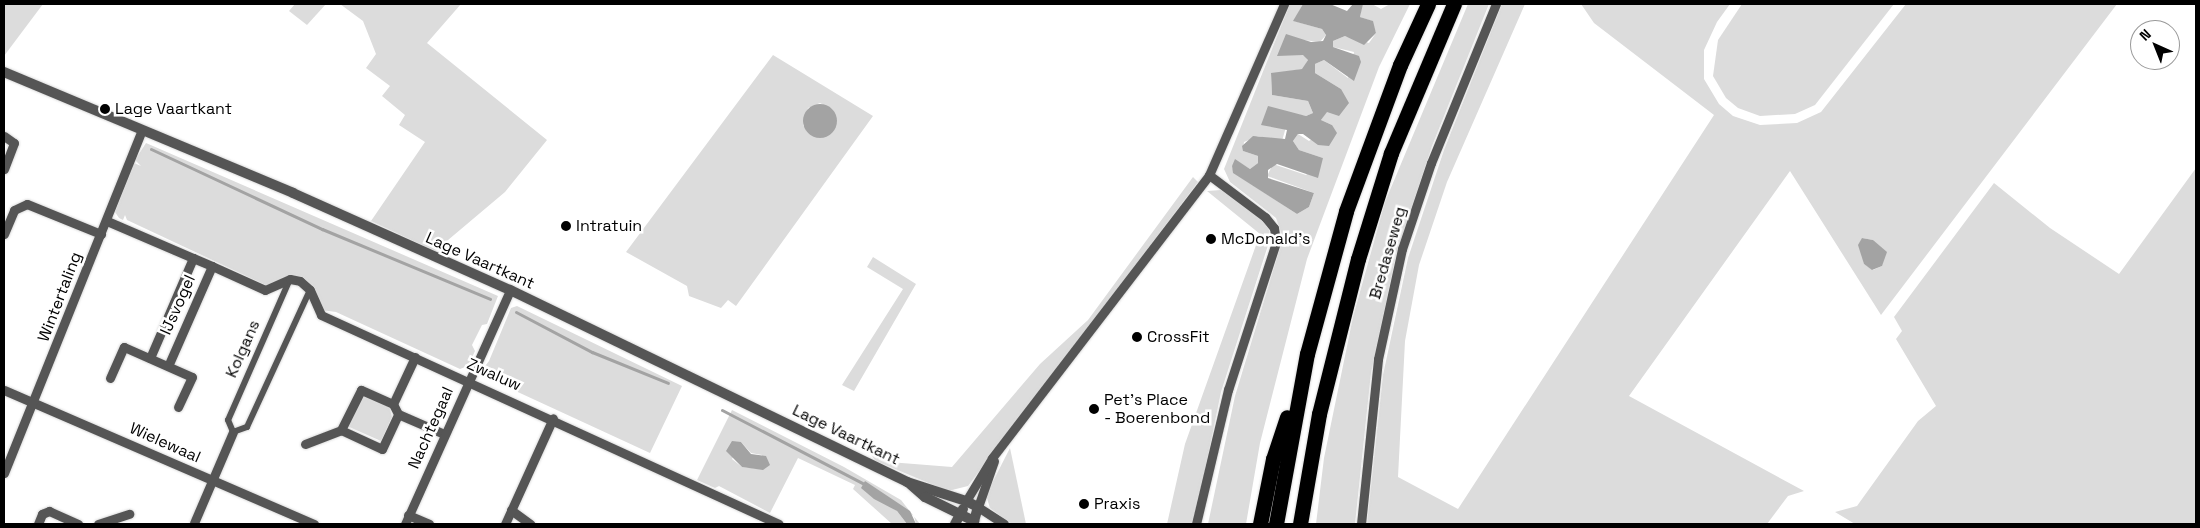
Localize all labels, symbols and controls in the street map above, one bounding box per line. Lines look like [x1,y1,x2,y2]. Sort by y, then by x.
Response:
north arrow [2130,20,2180,70]
text: N [2136,25,2155,45]
place label: Lage Vaartkant [115,99,232,119]
marker: Lage Vaartkant [99,103,111,115]
street label: Bredaseweg [1366,205,1410,301]
place label: Intratuin [576,216,642,236]
marker: Intratuin [560,220,572,232]
street label: Lage Vaartkant [423,228,537,294]
place label: McDonald's [1221,229,1311,249]
marker: McDonald's [1205,233,1217,245]
street label: Wintertaling [34,249,86,345]
street label: IJsvogel [156,272,200,338]
street label: Kolgans [222,317,264,381]
place label: CrossFit [1147,327,1210,347]
marker: CrossFit [1131,331,1143,343]
street label: Zwaluw [464,355,524,395]
street label: Nachtegaal [404,384,458,472]
place label: Pet's Place - Boerenbond [1104,390,1211,428]
street label: Lage Vaartkant [789,401,903,469]
marker: Pet's Place - Boerenbond [1088,403,1100,415]
street label: Wielewaal [127,419,203,467]
place label: Praxis [1094,494,1140,514]
marker: Praxis [1078,498,1090,510]

